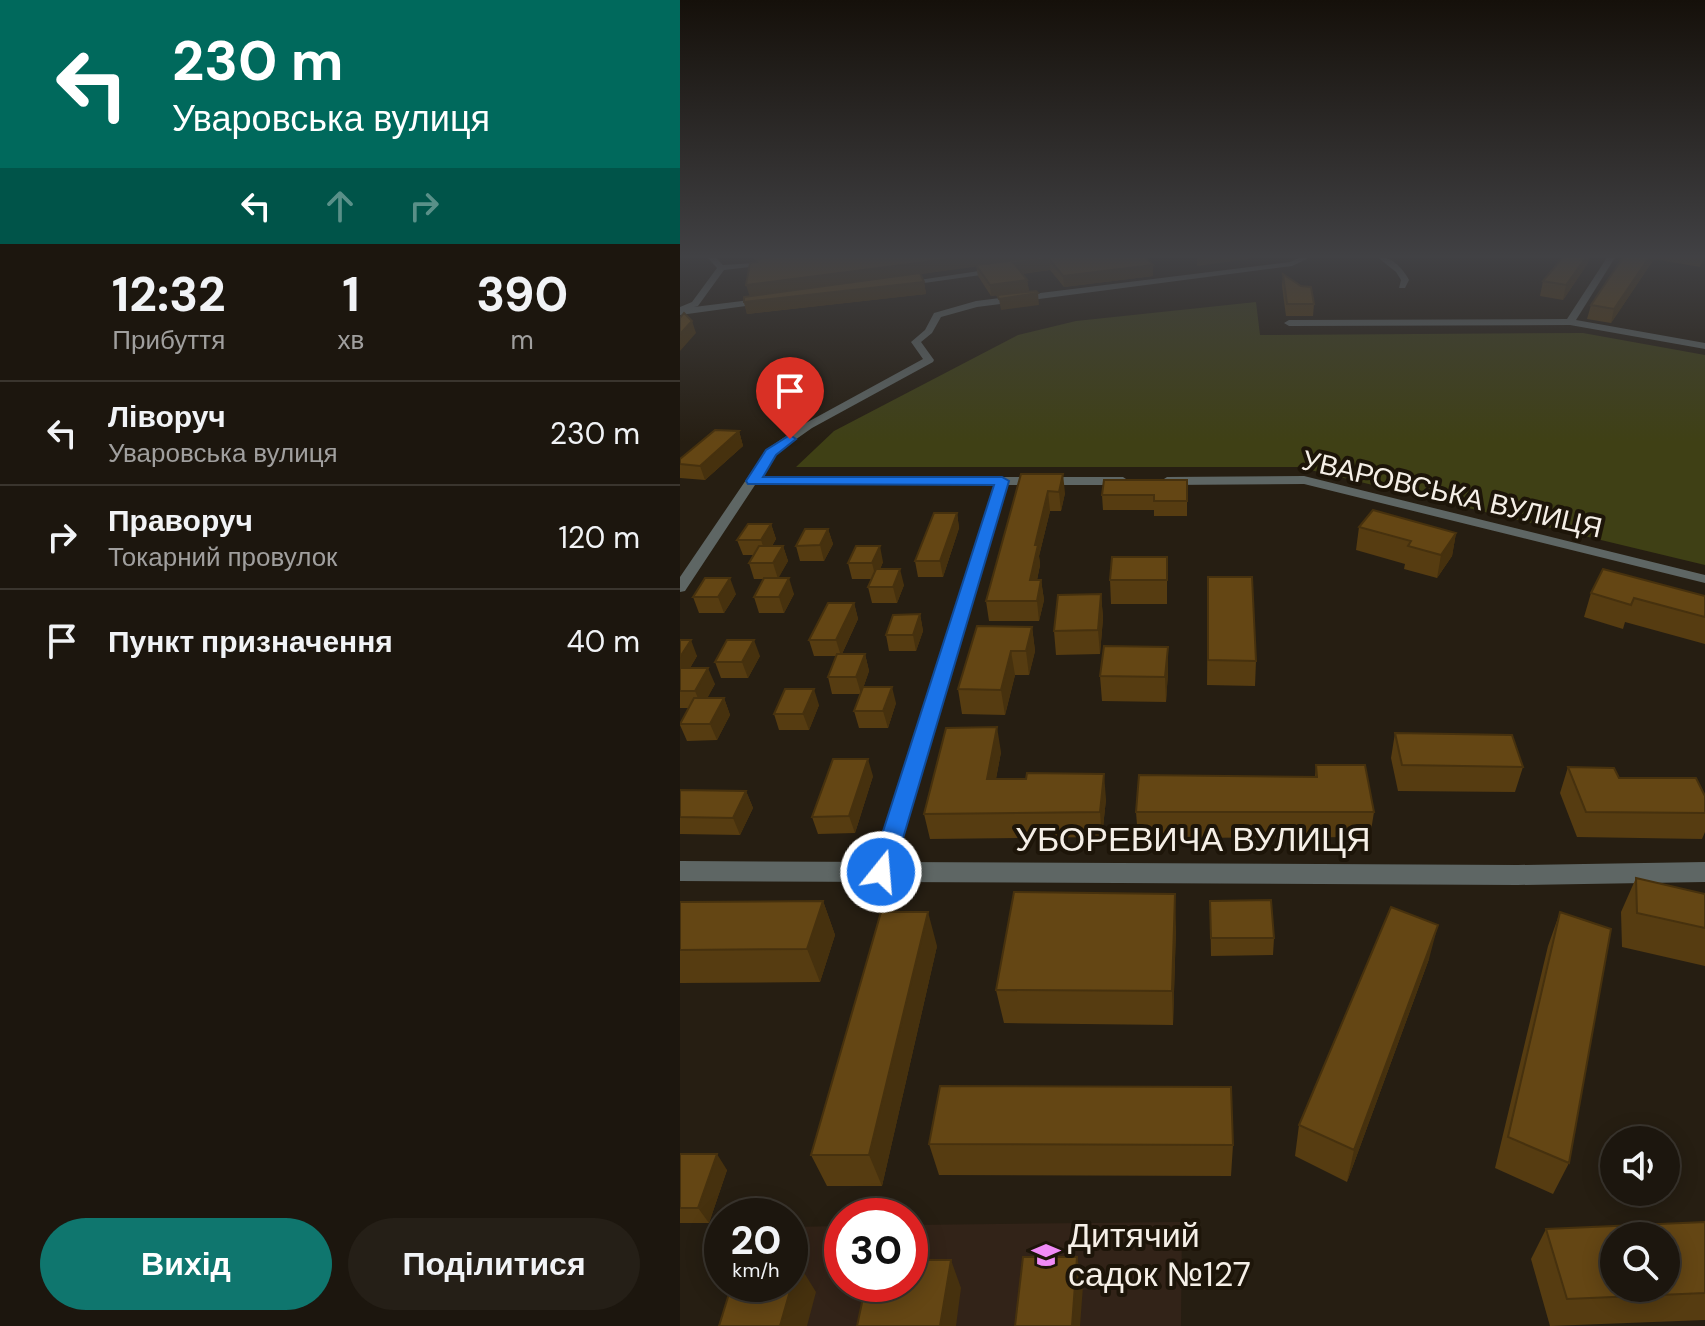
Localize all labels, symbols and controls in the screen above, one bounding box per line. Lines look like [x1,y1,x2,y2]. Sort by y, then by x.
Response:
text: 230 m [172,24,343,97]
icon: left [40,32,144,136]
text: Уваровська вулиця [172,95,490,142]
icon: left [234,184,278,228]
icon: ahead [318,184,362,228]
icon: right [402,184,446,228]
text: 12:32 [112,263,226,326]
text: 1 [342,263,360,326]
text: 390 [476,263,568,326]
text: Прибуття [112,323,225,357]
text: хв [338,323,364,357]
text: m [511,323,534,357]
pin [756,357,824,439]
icon: arrive [768,369,812,413]
text: Ліворуч [108,397,226,436]
icon: left [40,411,84,455]
text: 230 m [550,414,640,453]
text: Уваровська вулиця [108,436,338,470]
street label: УВАРОВСЬКА ВУЛИЦЯ [1298,441,1606,547]
text: Праворуч [108,501,253,540]
icon: right [40,515,84,559]
text: 120 m [558,518,640,557]
text: Токарний провулок [108,540,337,574]
icon: arrive [40,619,84,663]
text: Пункт призначення [108,622,393,661]
text: 40 m [567,622,640,661]
street label: УБОРЕВИЧА ВУЛИЦЯ [1015,817,1371,862]
position arrow [839,830,923,914]
map controls [1600,1126,1680,1302]
button: sound [1600,1126,1680,1206]
speed limit sign: 30 [824,1198,928,1302]
place label: Дитячий садок №127 [1068,1213,1251,1297]
text: 20 [730,1214,782,1266]
button: Вихід [40,1218,332,1310]
button: Поділитися [348,1218,640,1310]
button: search [1600,1222,1680,1302]
school or university icon: Дитячий садок №127 [1031,1240,1061,1270]
text: km/h [732,1257,780,1283]

